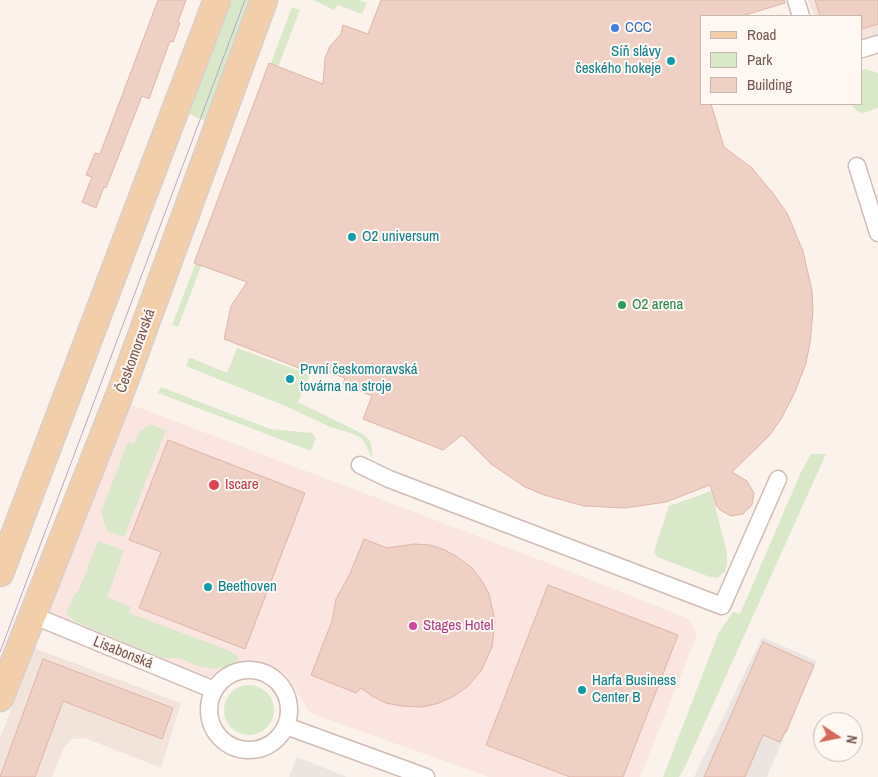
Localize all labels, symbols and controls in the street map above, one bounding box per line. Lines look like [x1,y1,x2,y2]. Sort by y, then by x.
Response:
legend [700,15,863,105]
place label: CCC [625,19,652,37]
marker: CCC [609,22,621,34]
text: Road [747,24,776,45]
place label: Síň slávy českého hokeje [576,43,661,78]
text: Park [747,49,772,70]
marker: Síň slávy českého hokeje [665,55,677,67]
text: Building [747,74,792,95]
place label: O2 universum [362,228,439,246]
marker: O2 universum [346,231,358,243]
place label: O2 arena [632,296,683,314]
marker: O2 arena [616,299,628,311]
street label: Českomoravská [112,306,160,396]
place label: První českomoravská továrna na stroje [300,361,418,396]
marker: První českomoravská továrna na stroje [284,373,296,385]
place label: Iscare [225,476,258,494]
marker: Iscare [207,478,221,492]
place label: Beethoven [218,578,277,596]
marker: Beethoven [202,581,214,593]
place label: Stages Hotel [423,617,493,635]
marker: Stages Hotel [407,620,419,632]
street label: Lisabonská [90,633,156,673]
place label: Harfa Business Center B [592,672,676,707]
marker: Harfa Business Center B [576,684,588,696]
north arrow [813,712,863,762]
text: N [842,734,861,745]

